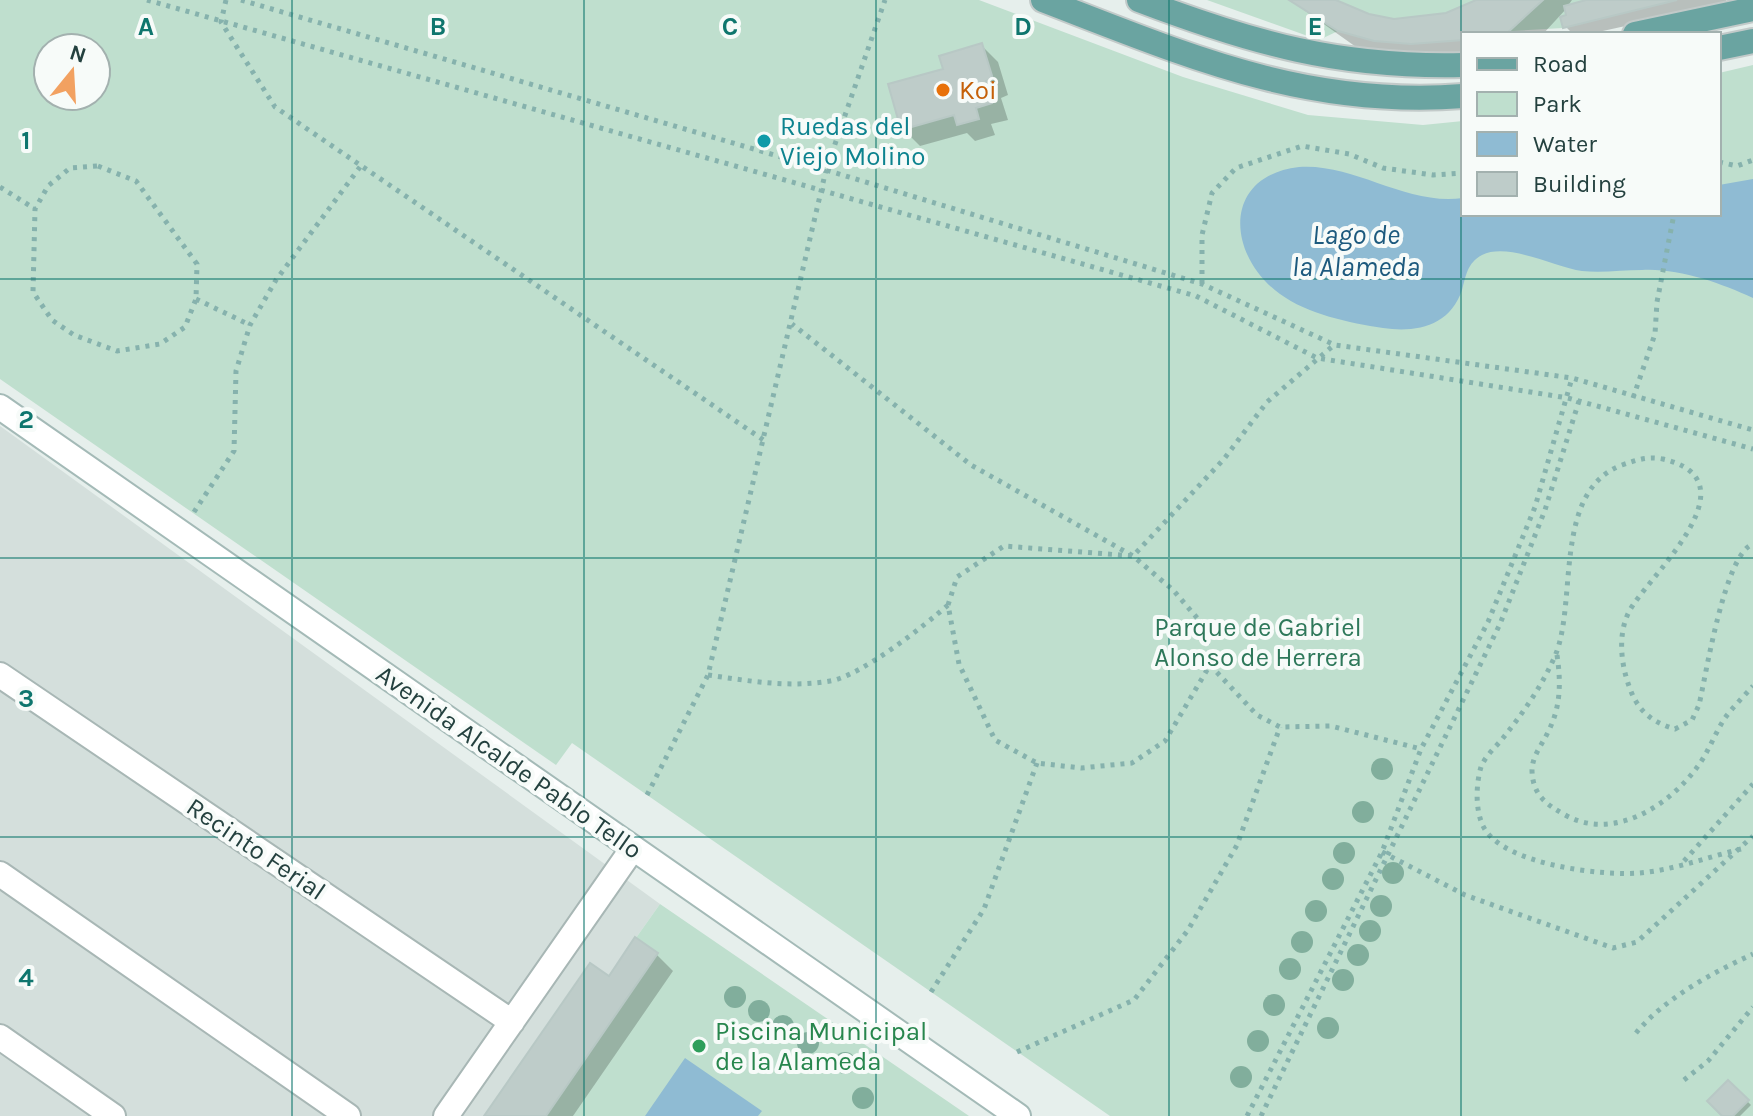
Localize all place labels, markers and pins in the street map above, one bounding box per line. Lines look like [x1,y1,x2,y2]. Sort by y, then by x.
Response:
place label: Koi [959,75,997,106]
marker: Koi [934,81,952,99]
place label: Ruedas del Viejo Molino [780,111,925,172]
marker: Ruedas del Viejo Molino [755,132,773,150]
place label: Piscina Municipal de la Alameda [715,1016,927,1077]
marker: Piscina Municipal de la Alameda [690,1037,708,1055]

